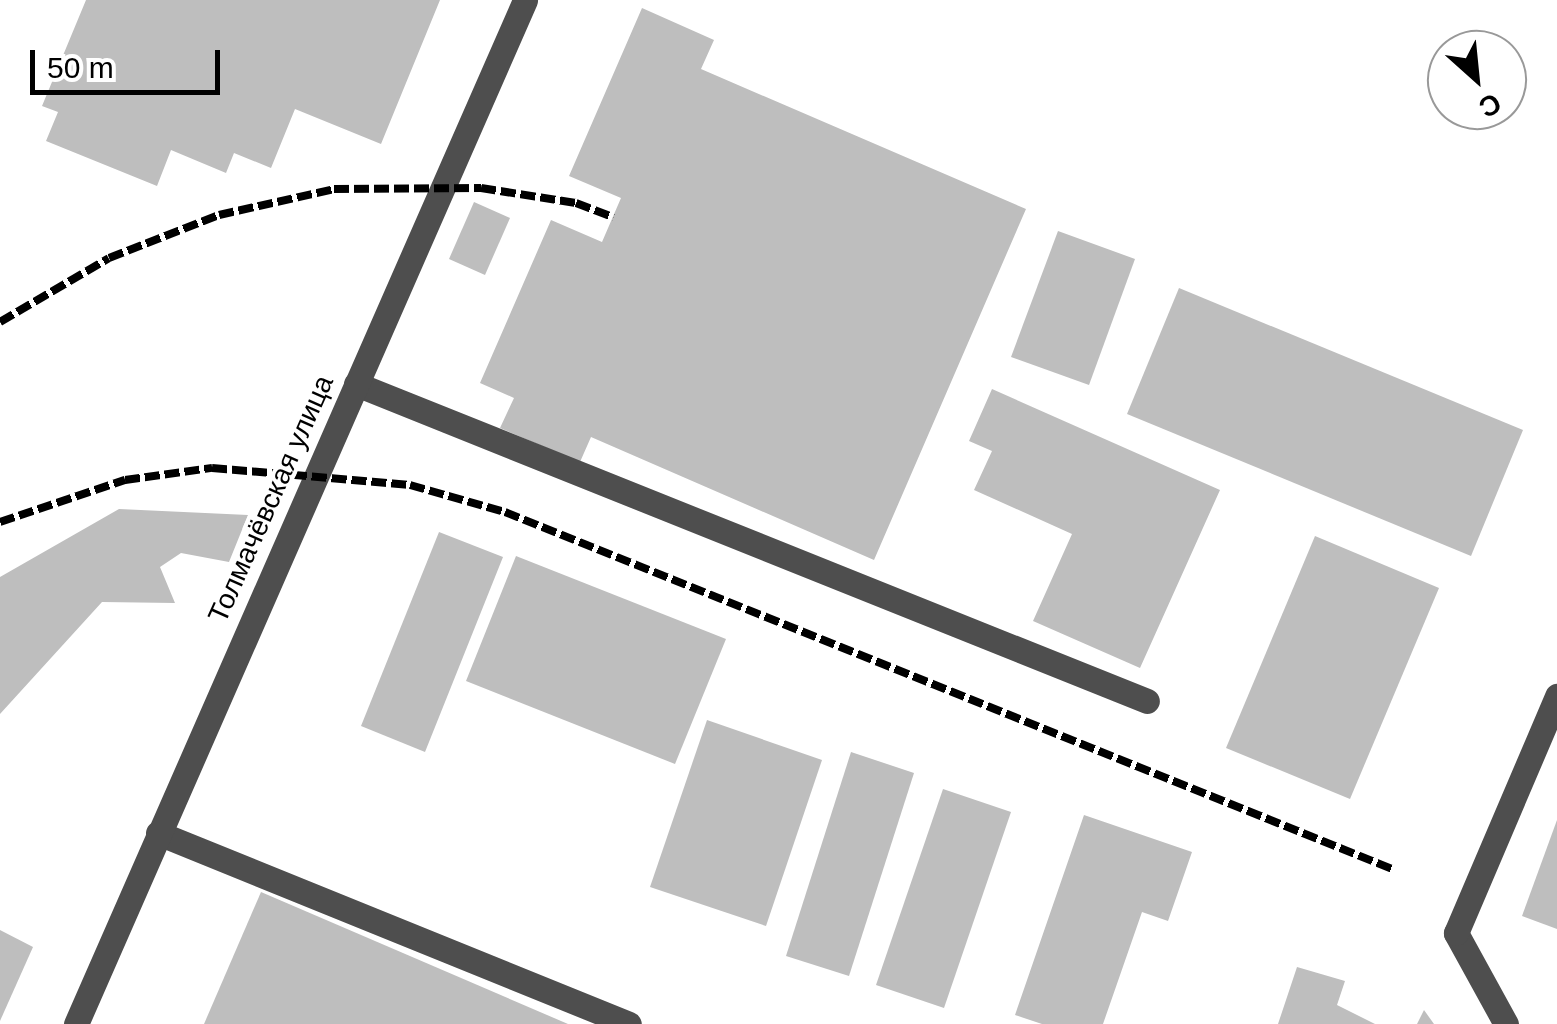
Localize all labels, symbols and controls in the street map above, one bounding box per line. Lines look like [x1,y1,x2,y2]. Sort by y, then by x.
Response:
scale bar [35,30,225,92]
north arrow [1427,30,1527,130]
text: 50 m [47,51,114,84]
text: С [1474,87,1506,124]
street label: Толмачёвская улица [201,370,341,628]

